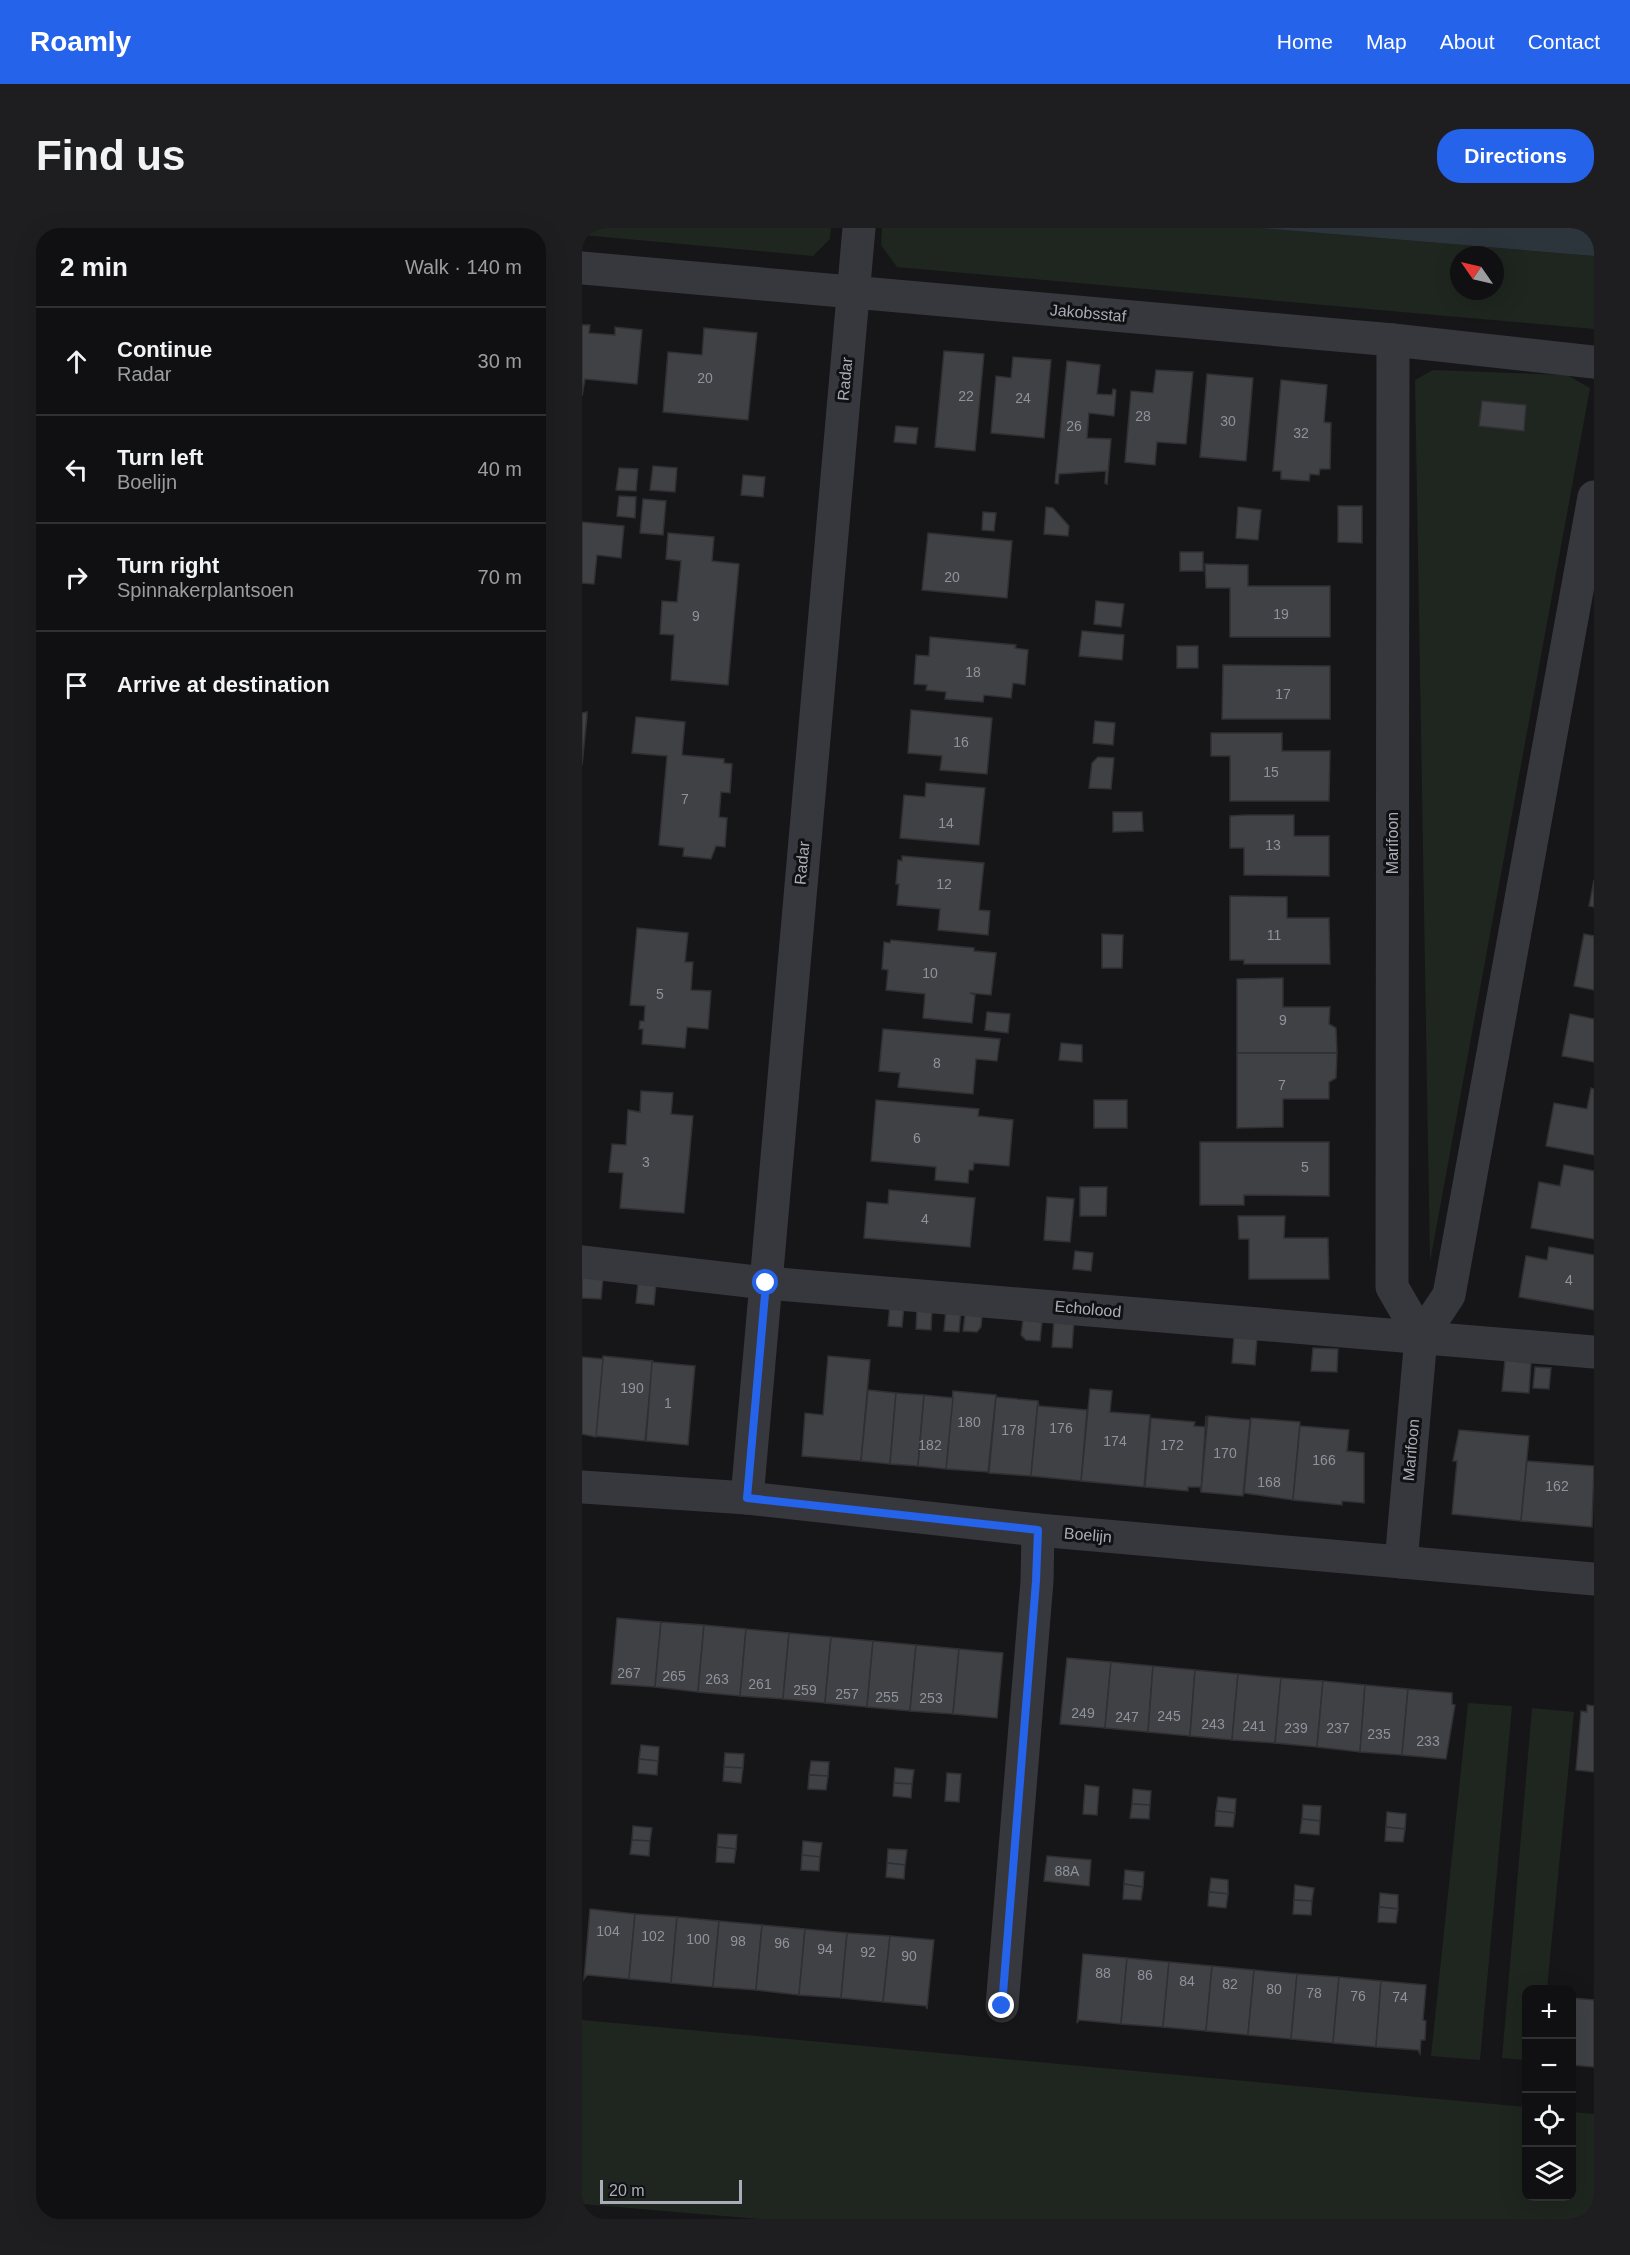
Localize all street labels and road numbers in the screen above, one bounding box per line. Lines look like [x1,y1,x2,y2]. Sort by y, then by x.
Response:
street label: Jakobsstaf [1049,301,1127,325]
street label: Radar [835,356,855,401]
street label: Marifoon [1384,812,1401,874]
street label: Radar [792,840,812,885]
street label: Echolood [1054,1298,1122,1320]
street label: Marifoon [1400,1418,1422,1482]
street label: Boelijn [1063,1524,1113,1546]

